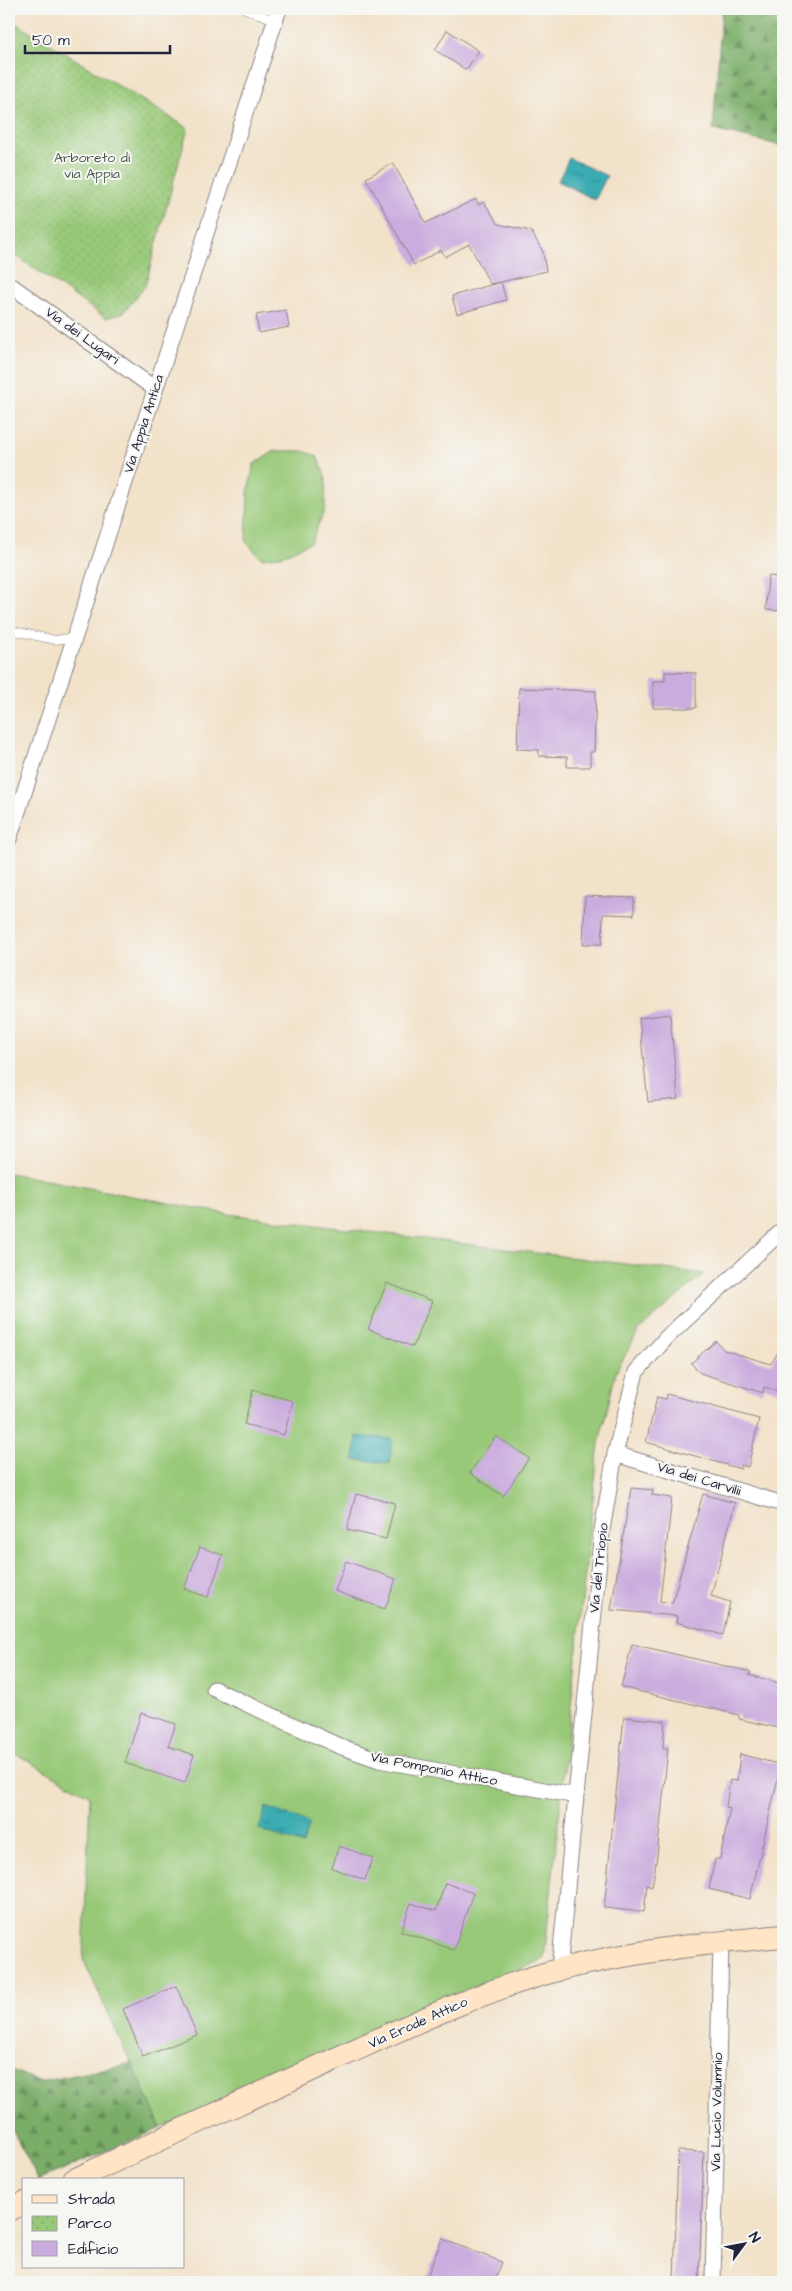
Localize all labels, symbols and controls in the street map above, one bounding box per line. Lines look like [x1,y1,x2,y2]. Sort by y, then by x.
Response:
scale bar [25,22,170,54]
text: 50 m [32,30,70,51]
park label: Arboreto di via Appia [54,148,130,184]
street label: Via dei Lugari [41,302,123,370]
street label: Via Appia Antica [119,372,169,476]
street label: Via dei Carvilii [655,1457,743,1501]
street label: Via del Triopio [584,1522,614,1614]
street label: Via Pomponio Attico [369,1747,499,1791]
street label: Via Erode Attico [365,1992,471,2054]
street label: Via Lucio Volumnio [706,2052,728,2172]
legend [22,2178,185,2268]
text: Strada [68,2189,115,2210]
text: Parco [68,2213,112,2234]
north arrow [720,2218,770,2268]
text: N [743,2229,765,2247]
text: Edificio [68,2239,119,2260]

